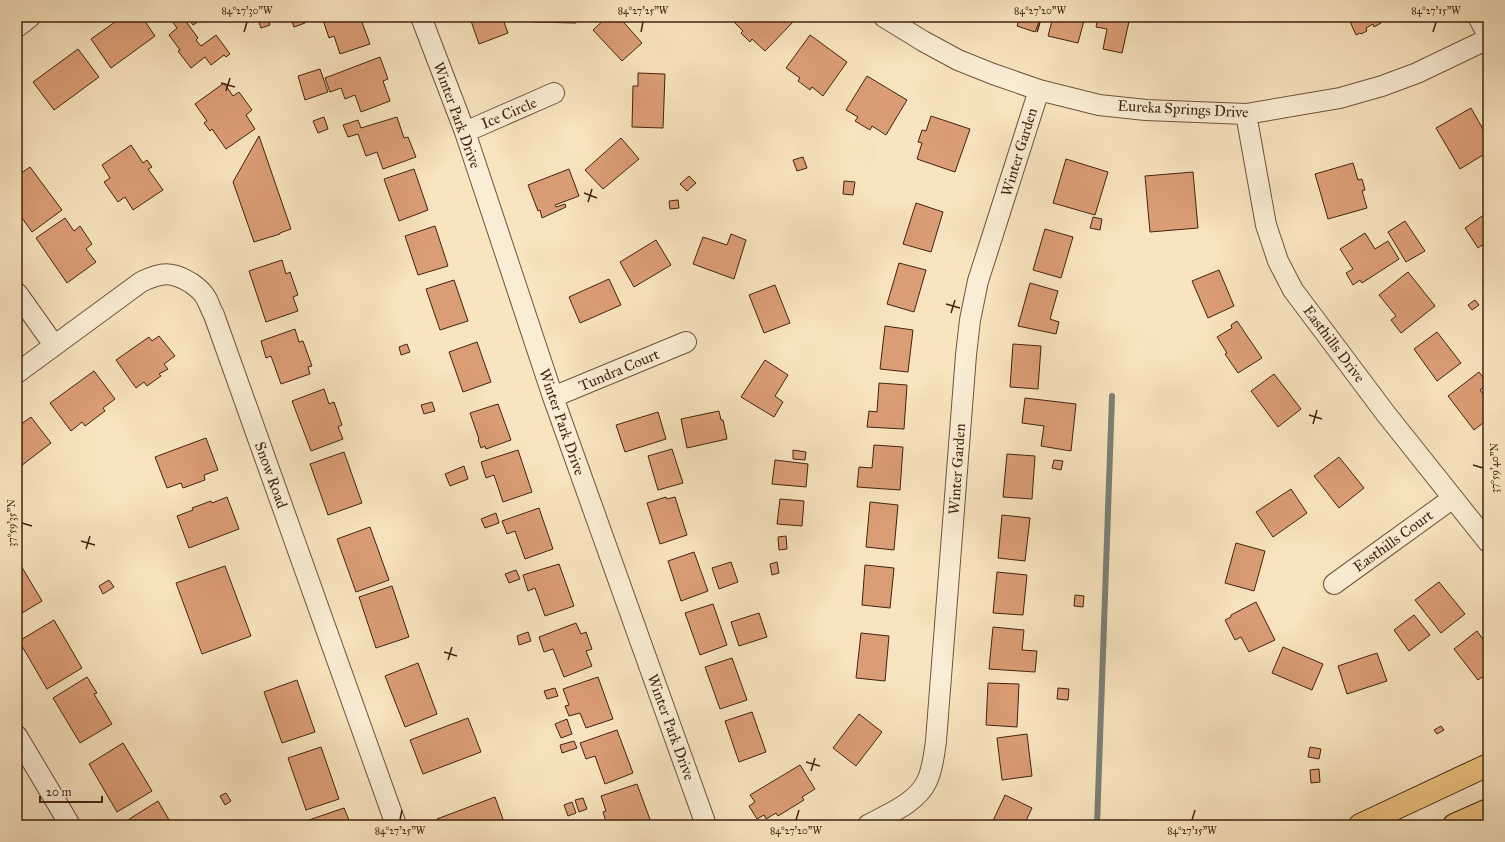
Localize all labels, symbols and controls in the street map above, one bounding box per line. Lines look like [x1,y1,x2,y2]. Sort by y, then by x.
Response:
text: 84°27'30"W [222,5,273,17]
text: 84°27'25"W [618,5,669,17]
text: 84°27'20"W [1014,5,1066,17]
text: 84°27'15"W [1411,5,1461,17]
street label: Winter Park Drive [429,59,485,171]
street label: Ice Circle [479,93,539,133]
street label: Eureka Springs Drive [1117,97,1249,121]
street label: Winter Garden [997,106,1041,198]
street label: Easthills Drive [1299,302,1369,386]
street label: Tundra Court [576,345,663,395]
street label: Winter Park Drive [535,366,589,478]
street label: Winter Garden [945,423,969,515]
street label: Snow Road [251,439,291,511]
text: 37°59'40"N [1489,442,1501,493]
text: 37°59'35"N [6,499,18,547]
street label: Easthills Court [1350,506,1437,576]
street label: Winter Park Drive [643,671,699,783]
scale bar [40,778,102,804]
text: 20 m [46,785,72,799]
text: 84°27'25"W [375,825,426,837]
text: 84°27'20"W [770,825,822,837]
text: 84°27'15"W [1167,825,1217,837]

